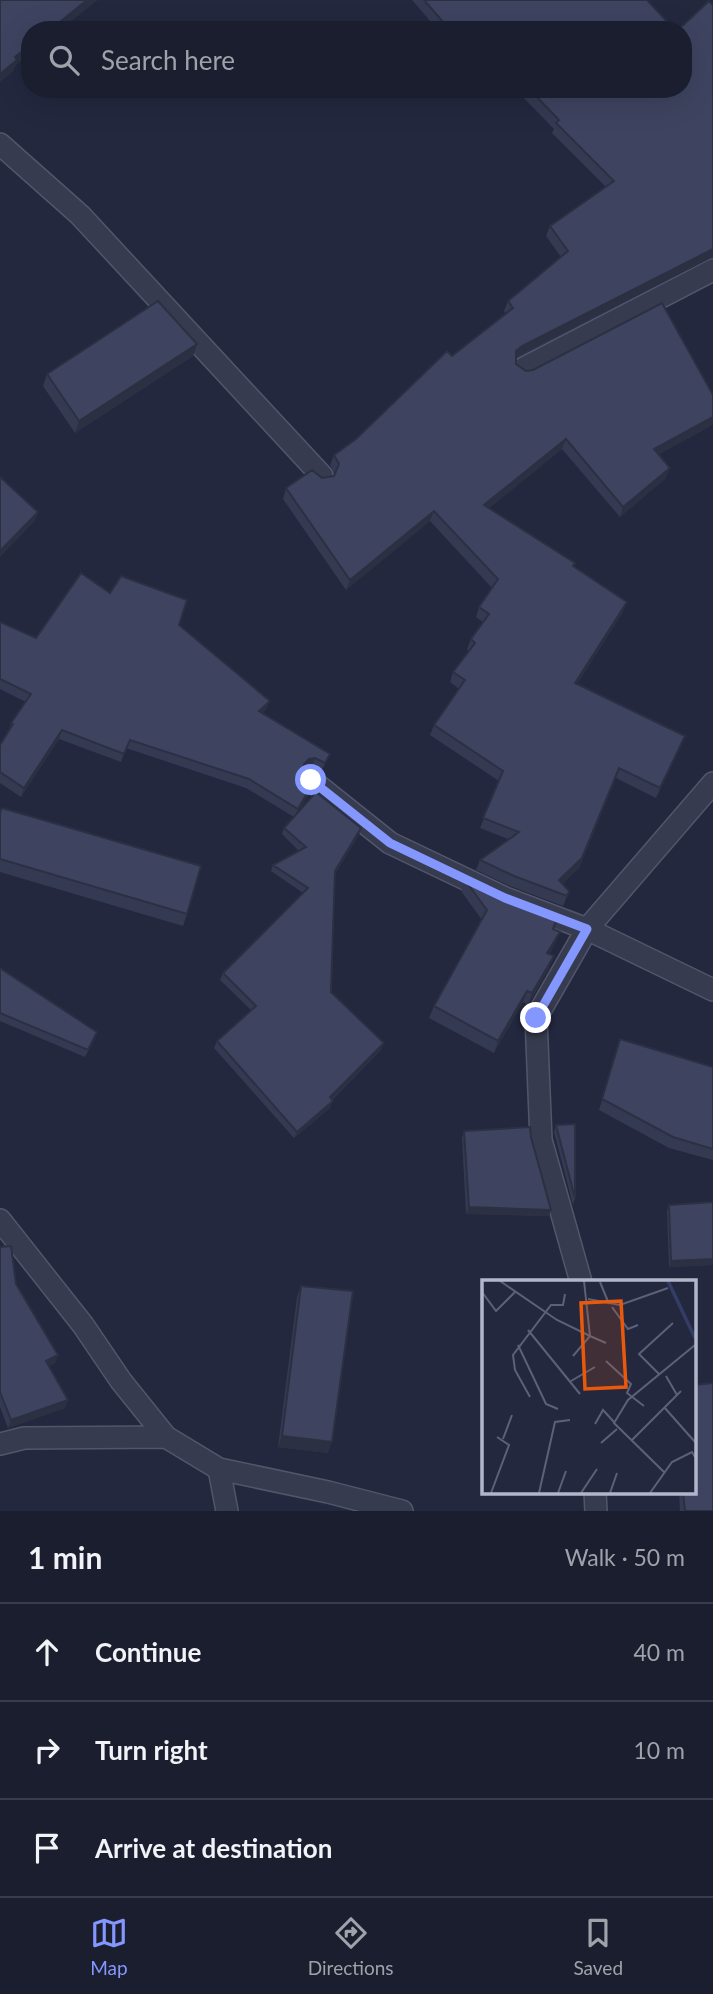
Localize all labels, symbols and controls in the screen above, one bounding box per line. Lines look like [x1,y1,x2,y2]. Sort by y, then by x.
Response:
search box [21,21,692,98]
icon: search [45,41,83,79]
text: Search here [101,44,235,76]
route start [295,764,326,795]
route end [520,1002,551,1033]
inset map [482,1280,696,1493]
text: 1 min [28,1539,102,1575]
text: Walk · 50 m [565,1543,685,1571]
icon: ahead [28,1633,66,1671]
text: Continue [95,1636,201,1668]
text: 40 m [634,1638,685,1666]
icon: right [28,1731,66,1769]
text: Turn right [95,1734,208,1766]
text: 10 m [634,1736,685,1764]
icon: arrive [28,1829,66,1867]
text: Arrive at destination [95,1832,332,1864]
tab: Map [90,1914,128,1979]
tab: Directions [308,1914,394,1979]
tab: Saved [573,1914,623,1979]

